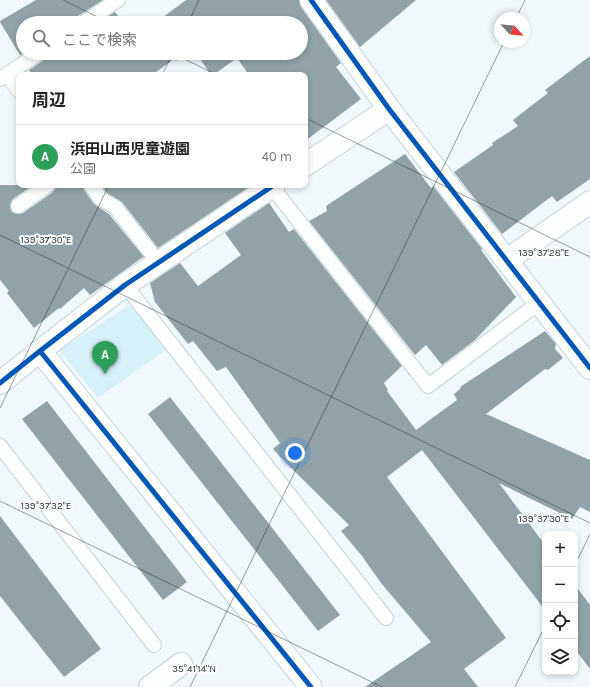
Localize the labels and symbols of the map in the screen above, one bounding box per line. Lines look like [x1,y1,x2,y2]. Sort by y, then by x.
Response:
north arrow [494,12,530,48]
text: 139°37'30"E [21,234,71,246]
text: 139°37'28"E [519,247,569,259]
pin: A [92,341,118,374]
your location [285,443,305,463]
text: 139°37'32"E [21,500,71,512]
text: 139°37'30"E [519,513,569,525]
text: 35°41'14"N [172,663,216,675]

